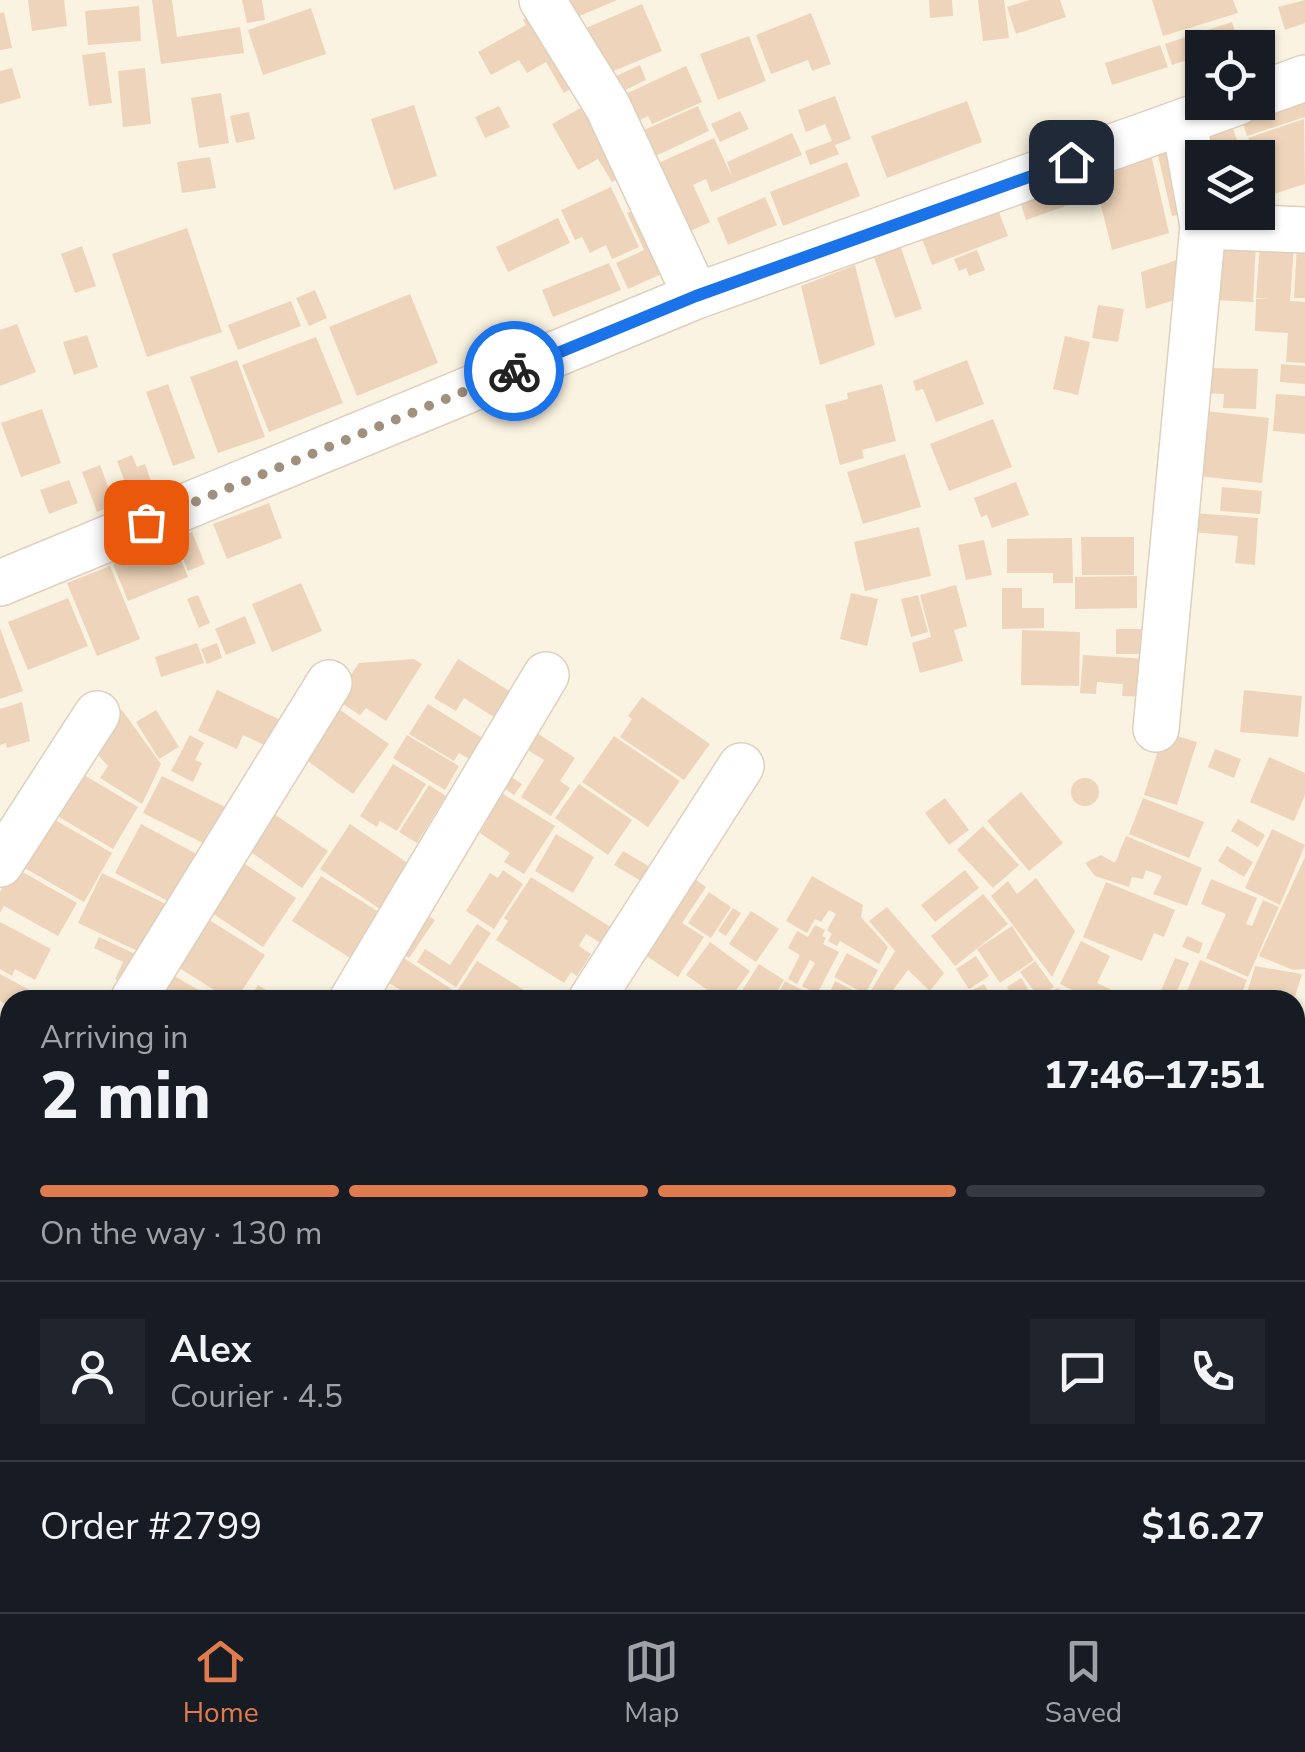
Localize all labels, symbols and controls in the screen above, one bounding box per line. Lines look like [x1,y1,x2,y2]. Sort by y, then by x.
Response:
map controls [1185,30,1275,230]
button: locate [1185,30,1275,120]
pin [1029,120,1114,205]
icon: home [1044,135,1099,190]
button: layers [1185,140,1275,230]
courier [464,321,564,421]
icon: bike [487,344,542,399]
pin [104,480,189,565]
icon: bag [119,495,174,550]
text: Arriving in [40,1016,188,1059]
text: 17:46–17:51 [1044,1050,1265,1101]
text: 2 min [40,1052,211,1141]
text: On the way · 130 m [40,1212,322,1255]
button: person [40,1319,145,1424]
button: chat [1030,1319,1135,1424]
button: phone [1160,1319,1265,1424]
text: Alex [170,1324,251,1375]
text: Courier · 4.5 [170,1375,343,1418]
text: Order #2799 [40,1501,262,1552]
text: $16.27 [1142,1501,1265,1552]
tab: Home [183,1634,259,1732]
tab: Map [624,1634,679,1732]
tab: Saved [1045,1634,1122,1732]

